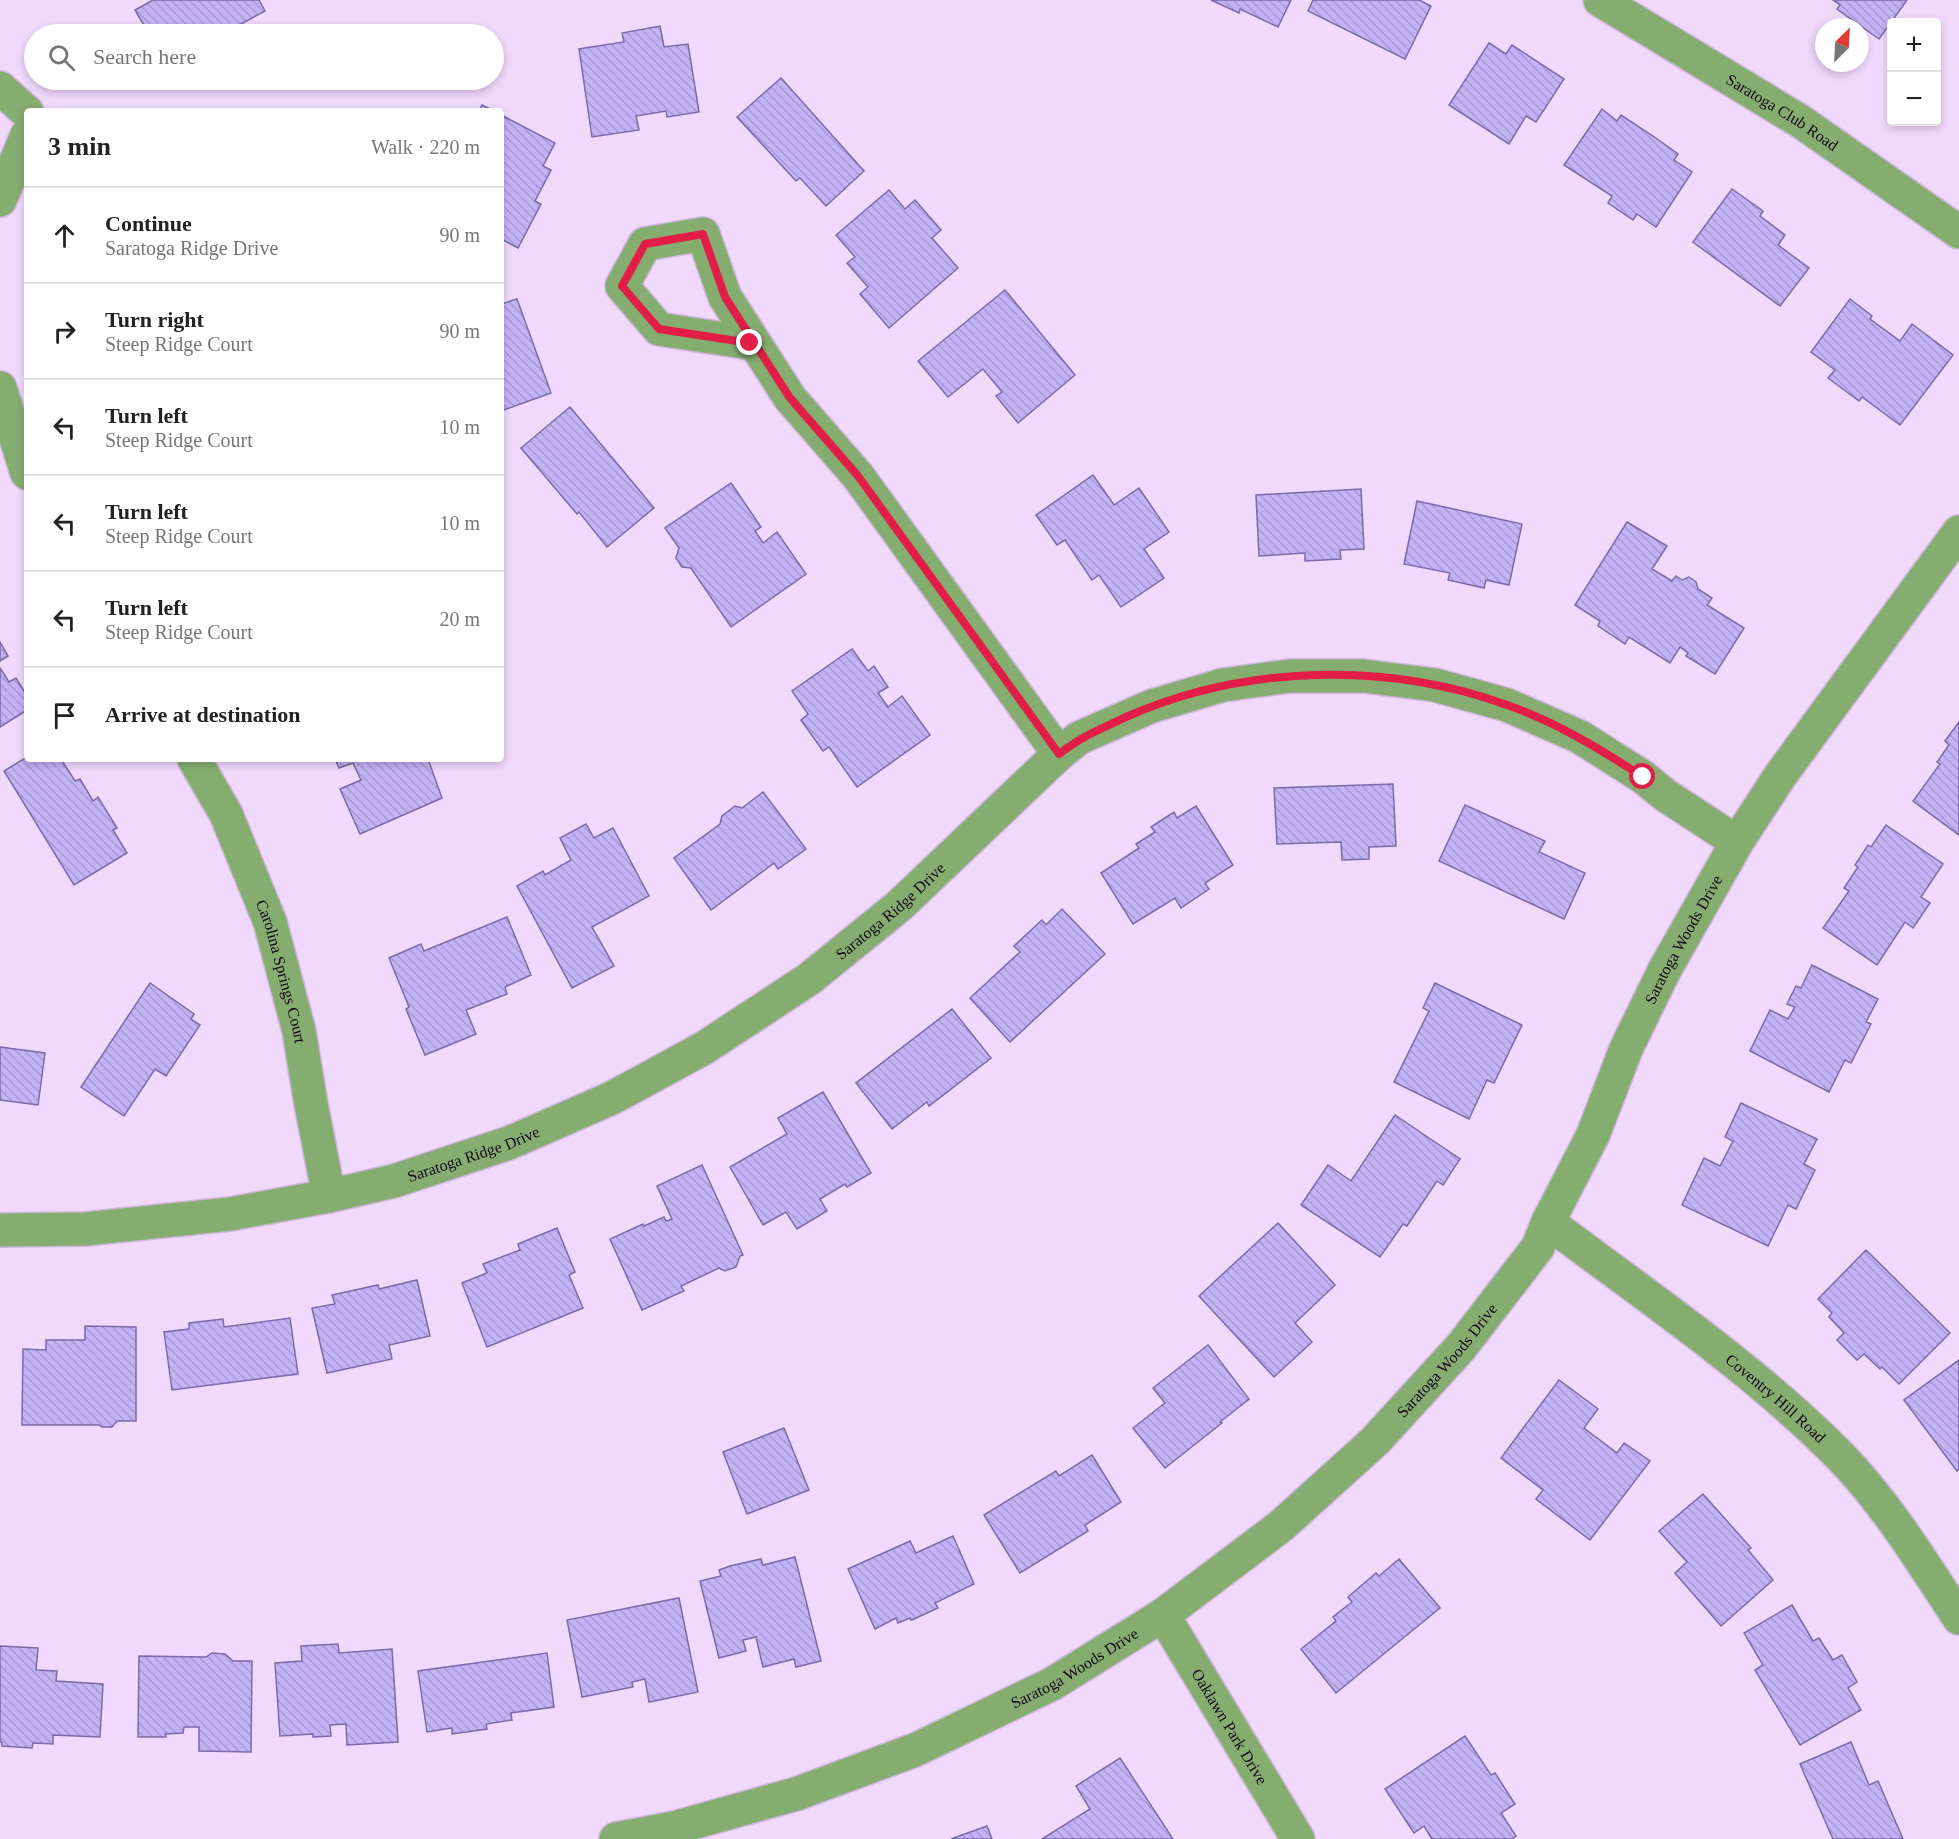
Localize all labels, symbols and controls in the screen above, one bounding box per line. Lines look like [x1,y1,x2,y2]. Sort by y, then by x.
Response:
north arrow [1815,18,1869,72]
map controls [1887,18,1941,126]
button: + [1887,18,1941,72]
search box [24,24,504,90]
icon: search [45,41,78,74]
text: Search here [93,44,196,69]
street label: Saratoga Club Road [1723,71,1841,154]
button: − [1887,72,1941,126]
text: 3 min [48,132,111,161]
text: Walk · 220 m [371,136,480,158]
text: Continue [105,211,192,236]
icon: ahead [48,219,81,252]
text: 90 m [439,224,480,246]
text: Saratoga Ridge Drive [105,237,278,259]
text: Turn right [105,307,204,332]
icon: right [48,315,81,348]
text: 90 m [439,320,480,342]
route end [736,329,762,355]
text: Steep Ridge Court [105,333,253,355]
text: Turn left [105,403,188,428]
icon: left [48,411,81,444]
text: 10 m [439,416,480,438]
text: Steep Ridge Court [105,429,253,451]
text: Turn left [105,499,188,524]
icon: left [48,507,81,540]
text: 10 m [439,512,480,534]
text: Steep Ridge Court [105,525,253,547]
text: Turn left [105,595,188,620]
icon: left [48,603,81,636]
text: 20 m [439,608,480,630]
text: Steep Ridge Court [105,621,253,643]
icon: arrive [48,699,81,732]
text: Arrive at destination [105,702,301,727]
route start [1629,763,1655,789]
street label: Saratoga Ridge Drive [832,859,948,963]
street label: Saratoga Woods Drive [1641,872,1725,1007]
street label: Carolina Springs Court [253,897,309,1045]
street label: Saratoga Ridge Drive [405,1123,542,1185]
street label: Saratoga Woods Drive [1393,1300,1500,1421]
street label: Coventry Hill Road [1722,1351,1829,1446]
street label: Saratoga Woods Drive [1008,1625,1141,1712]
street label: Oaklawn Park Drive [1188,1666,1271,1787]

